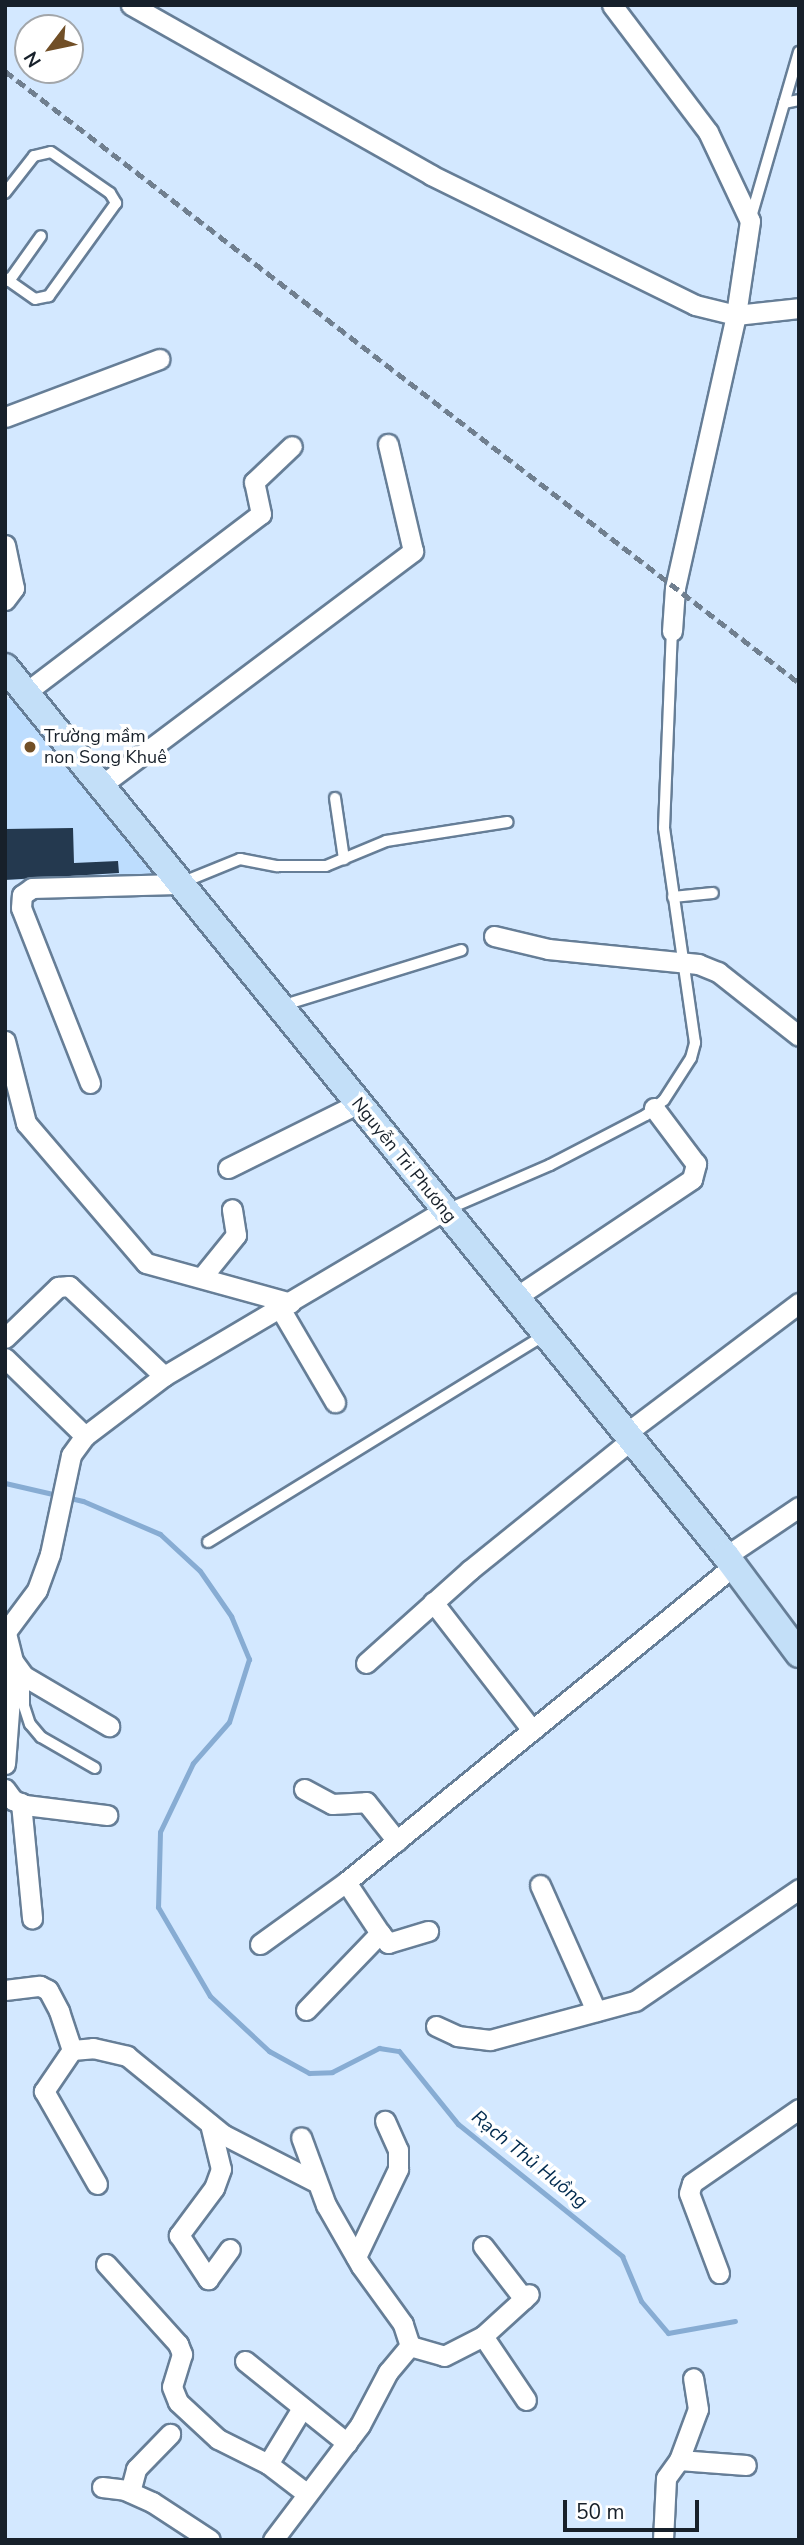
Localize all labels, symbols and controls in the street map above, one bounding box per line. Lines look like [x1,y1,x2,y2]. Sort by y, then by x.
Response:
north arrow [14,14,84,84]
text: N [18,46,48,72]
place label: Trường mầm non Song Khuê [44,726,167,768]
marker: Trường mầm non Song Khuê [22,739,38,755]
street label: Nguyễn Tri Phương [347,1093,461,1227]
water label: Rạch Thủ Huồng [466,2106,592,2214]
scale bar [566,2486,702,2530]
text: 50 m [576,2498,625,2526]

